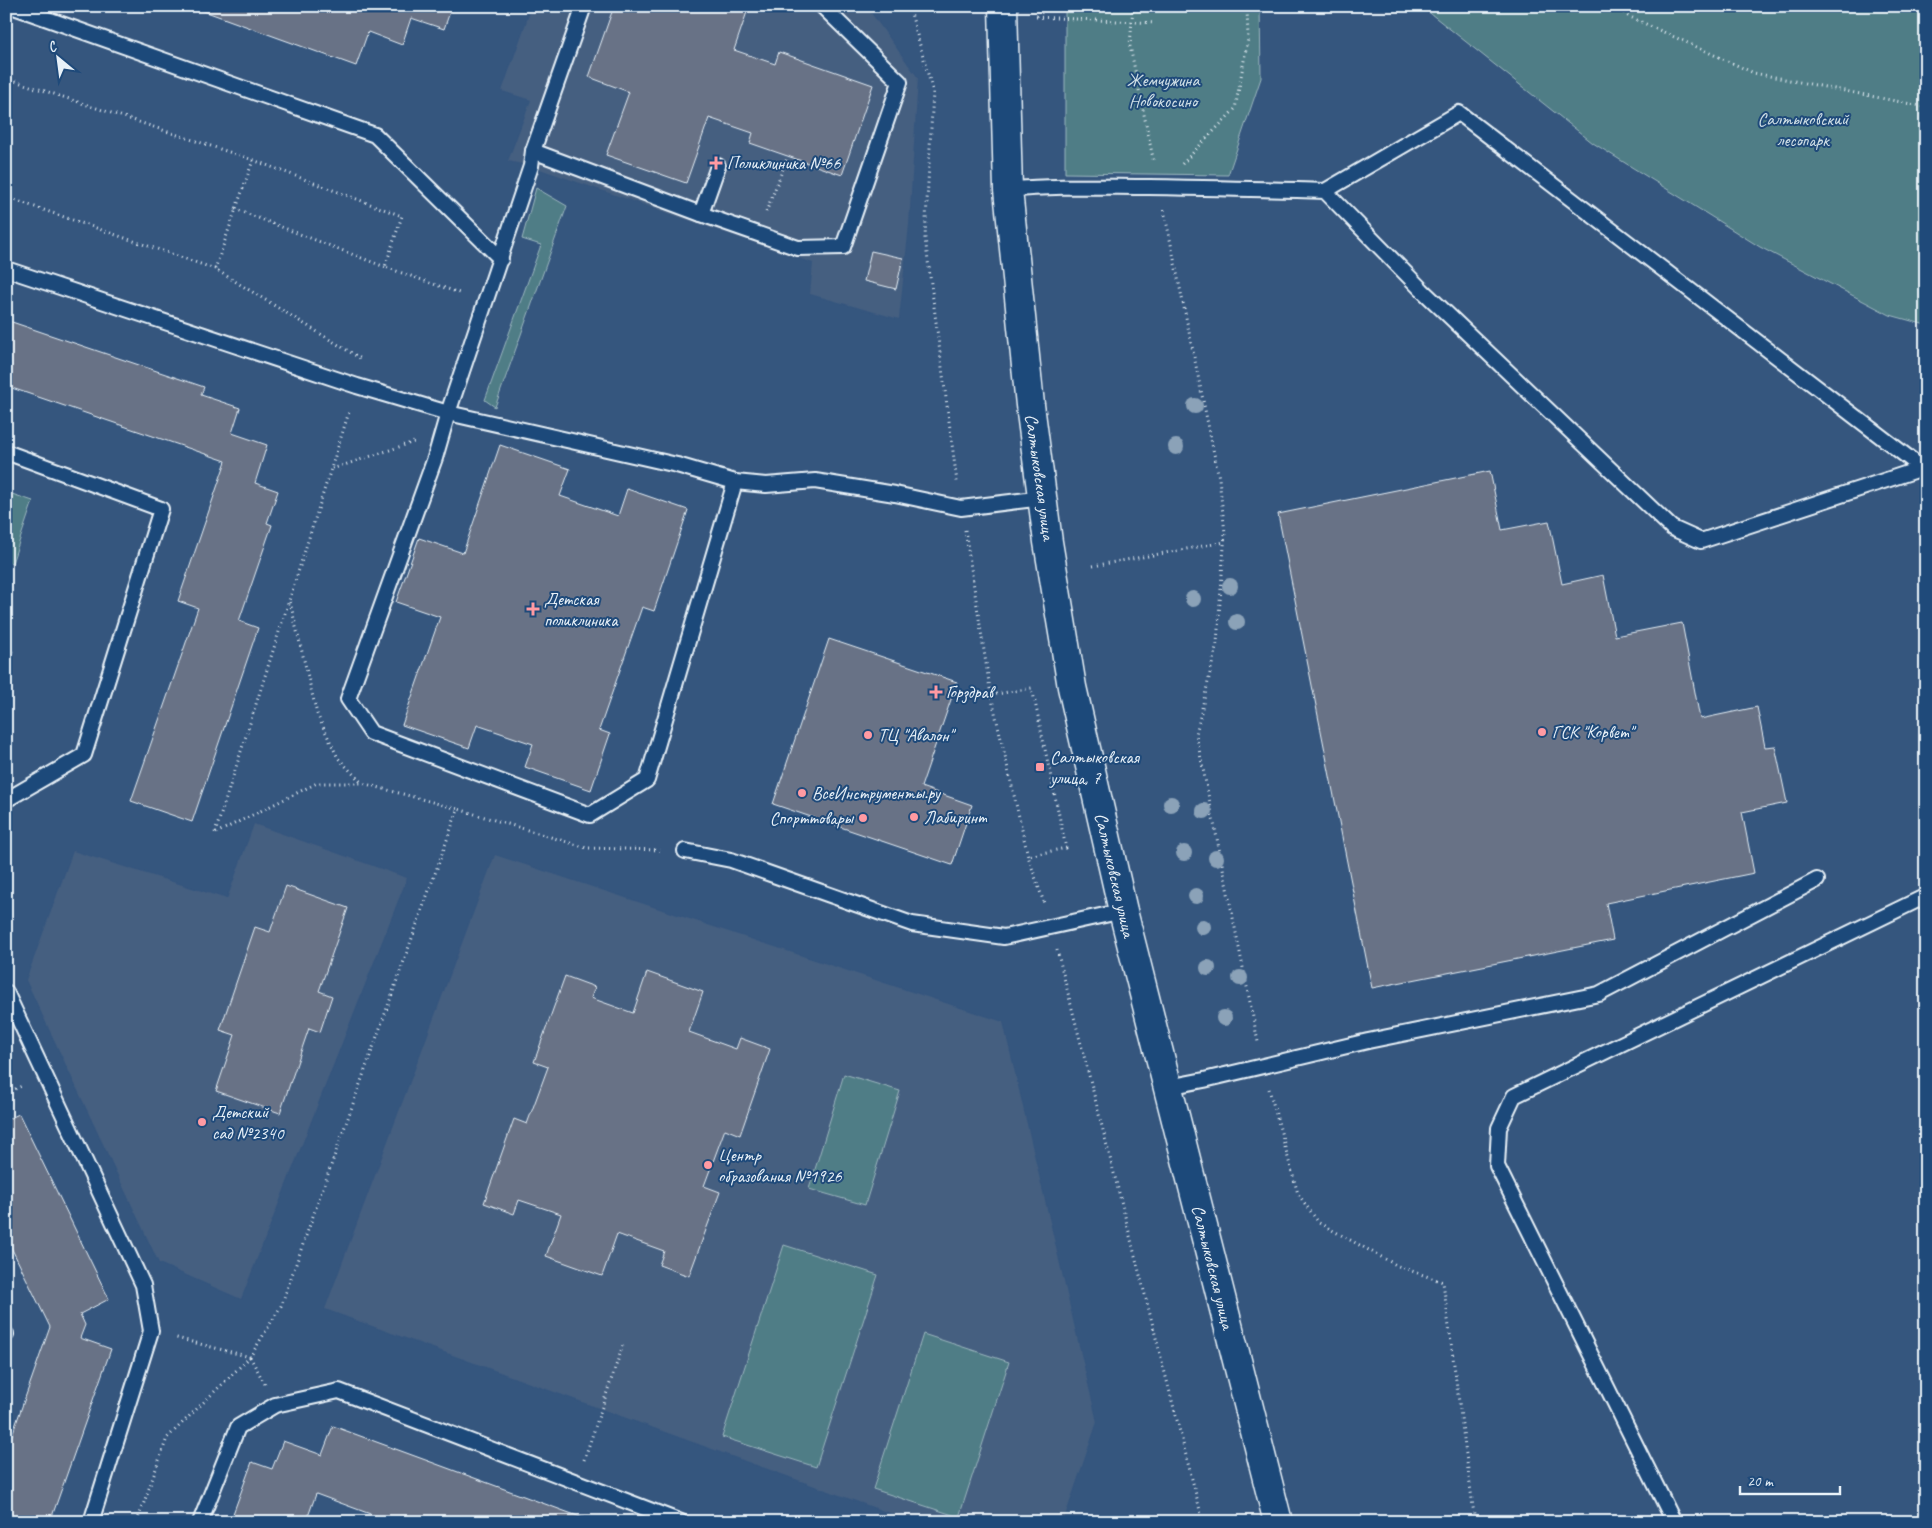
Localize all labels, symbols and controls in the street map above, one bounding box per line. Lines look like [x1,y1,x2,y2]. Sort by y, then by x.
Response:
north arrow [32,32,82,82]
text: С [45,37,61,56]
park label: Жемчужина Новокосино [1127,69,1200,112]
park label: Салтыковский лесопарк [1757,108,1850,151]
place label: Поликлиника №66 [727,152,841,174]
marker: Поликлиника №66 [709,156,723,170]
street label: Салтыковская улица [1020,413,1060,543]
place label: Детская поликлиника [544,588,619,631]
marker: Детская поликлиника [526,602,540,616]
place label: Горздрав [946,681,996,704]
marker: Горздрав [930,686,942,698]
place label: ГСК "Корвет" [1552,721,1637,743]
place label: ТЦ "Авалон" [878,724,957,746]
marker: ГСК "Корвет" [1536,726,1548,738]
marker: ТЦ "Авалон" [862,729,874,741]
place label: Салтыковская улица, 7 [1049,746,1141,789]
marker: Салтыковская улица, 7 [1034,761,1046,773]
place label: ВсеИнструменты.ру [812,782,942,804]
marker: ВсеИнструменты.ру [796,787,808,799]
place label: Лабиринт [924,806,988,828]
place label: Спорттовары [770,807,854,829]
marker: Лабиринт [908,811,920,823]
street label: Салтыковская улица [1090,811,1140,941]
marker: Спорттовары [857,812,869,824]
place label: Детский сад №2340 [212,1101,285,1144]
marker: Детский сад №2340 [196,1116,208,1128]
place label: Центр образования №1926 [718,1144,843,1187]
marker: Центр образования №1926 [702,1159,714,1171]
street label: Салтыковская улица [1187,1203,1239,1333]
scale bar [1740,1463,1840,1495]
text: 20 m [1747,1472,1774,1491]

